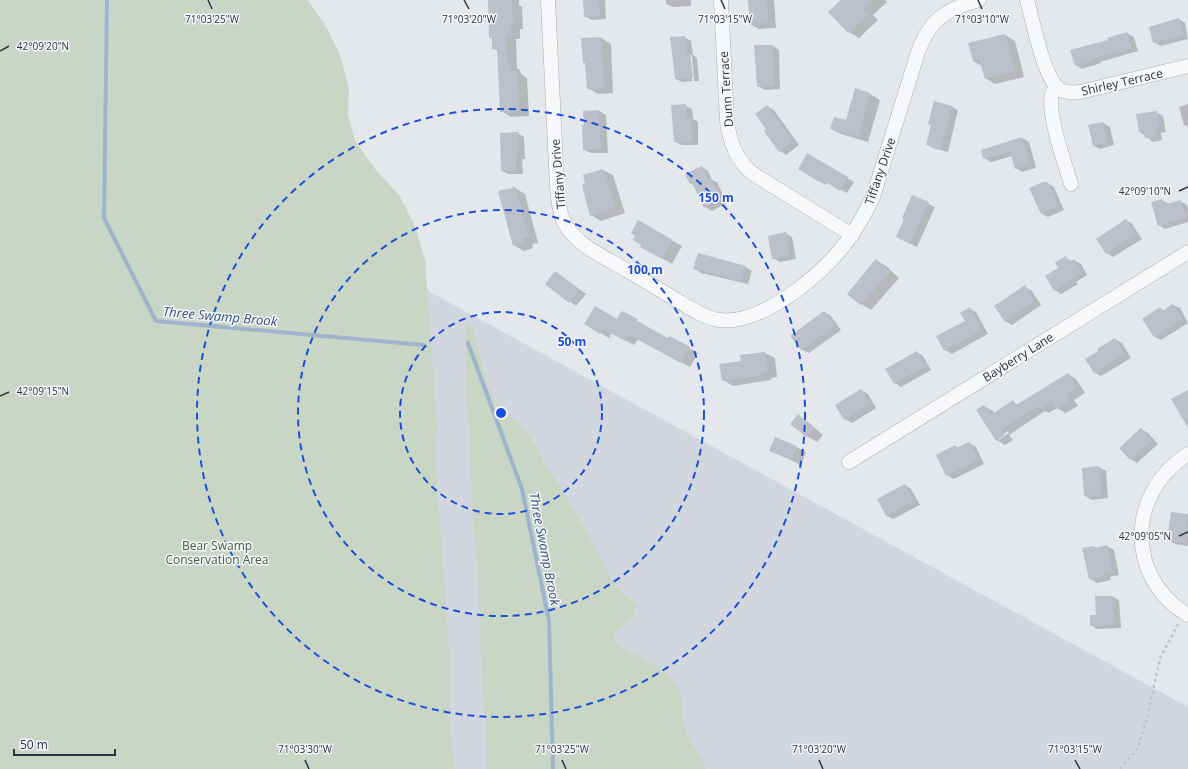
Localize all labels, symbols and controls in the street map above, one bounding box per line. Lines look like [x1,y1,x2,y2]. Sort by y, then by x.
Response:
text: 71°03'25"W [185,12,240,26]
text: 71°03'20"W [442,12,497,26]
text: 71°03'15"W [698,12,753,26]
text: 71°03'10"W [955,12,1010,26]
text: 42°09'20"N [17,39,69,53]
street label: Dunn Terrace [715,50,737,128]
street label: Shirley Terrace [1080,64,1165,100]
street label: Tiffany Drive [861,135,900,207]
street label: Tiffany Drive [546,138,570,210]
text: 42°09'10"N [1119,184,1171,198]
text: 150 m [698,189,734,206]
text: 100 m [627,261,663,278]
water label: Three Swamp Brook [162,302,279,330]
street label: Bayberry Lane [979,328,1057,386]
text: 50 m [558,333,586,350]
text: 42°09'15"N [17,384,69,398]
centre of rings [494,406,508,420]
water label: Three Swamp Brook [525,491,565,608]
text: 42°09'05"N [1119,529,1171,543]
park label: Bear Swamp Conservation Area [165,537,269,568]
scale bar [14,731,115,757]
text: 50 m [20,736,48,753]
text: 71°03'30"W [278,742,333,756]
text: 71°03'25"W [535,742,590,756]
text: 71°03'20"W [792,742,847,756]
text: 71°03'15"W [1048,742,1103,756]

